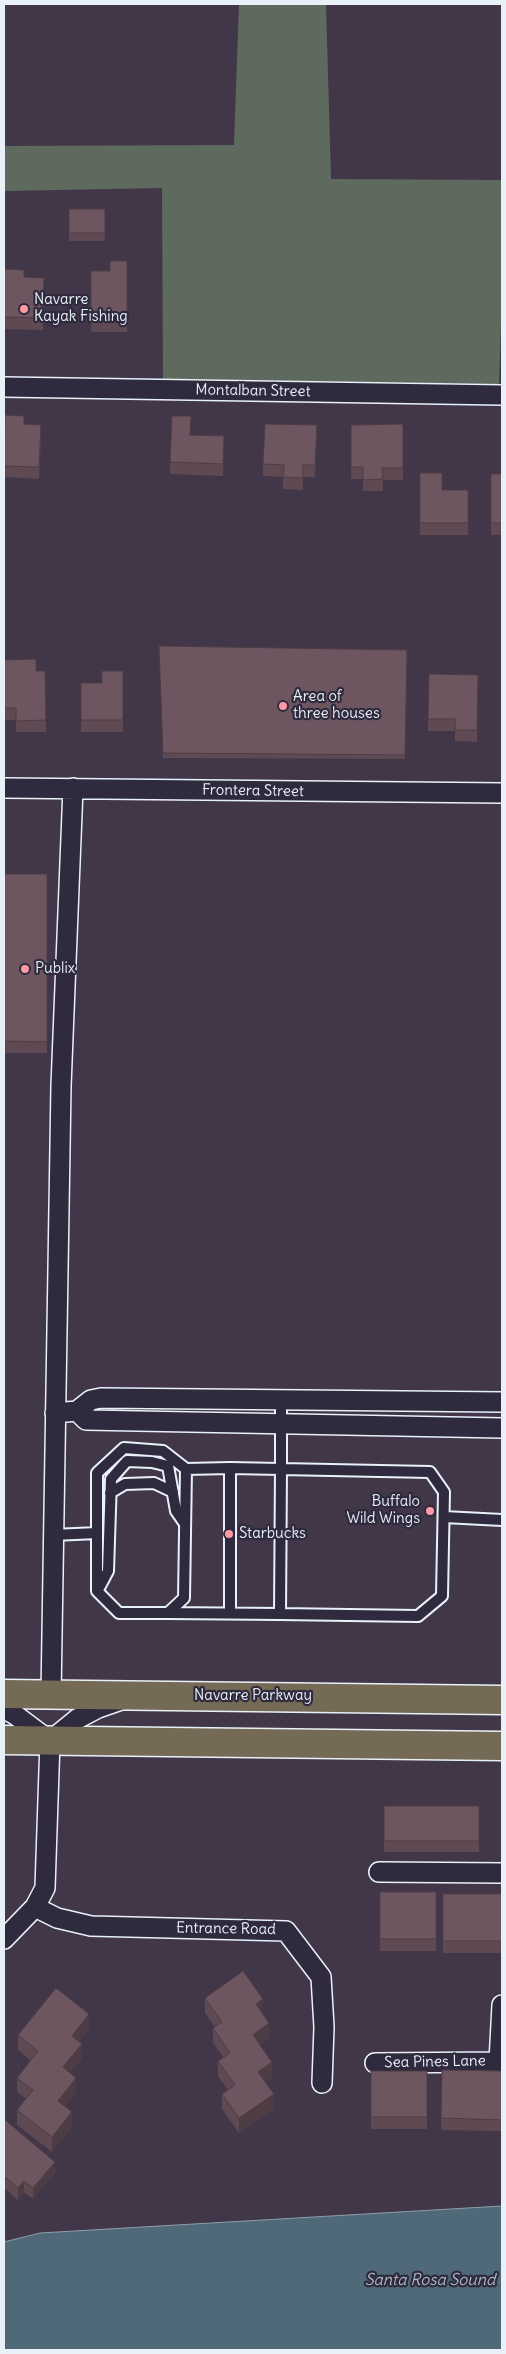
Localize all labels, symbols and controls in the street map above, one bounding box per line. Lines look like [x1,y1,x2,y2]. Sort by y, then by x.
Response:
place label: Navarre Kayak Fishing [34,291,128,326]
marker: Navarre Kayak Fishing [18,303,30,315]
street label: Montalban Street [195,381,311,401]
place label: Area of three houses [293,688,380,723]
marker: Area of three houses [277,700,289,712]
street label: Frontera Street [202,781,304,801]
place label: Publix [35,960,75,978]
marker: Publix [19,963,31,975]
place label: Buffalo Wild Wings [346,1493,420,1528]
marker: Buffalo Wild Wings [424,1505,436,1517]
place label: Starbucks [239,1525,306,1543]
marker: Starbucks [223,1528,235,1540]
street label: Navarre Parkway [194,1687,312,1705]
street label: Entrance Road [176,1919,276,1939]
street label: Sea Pines Lane [384,2052,486,2072]
water label: Santa Rosa Sound [365,2270,495,2290]

